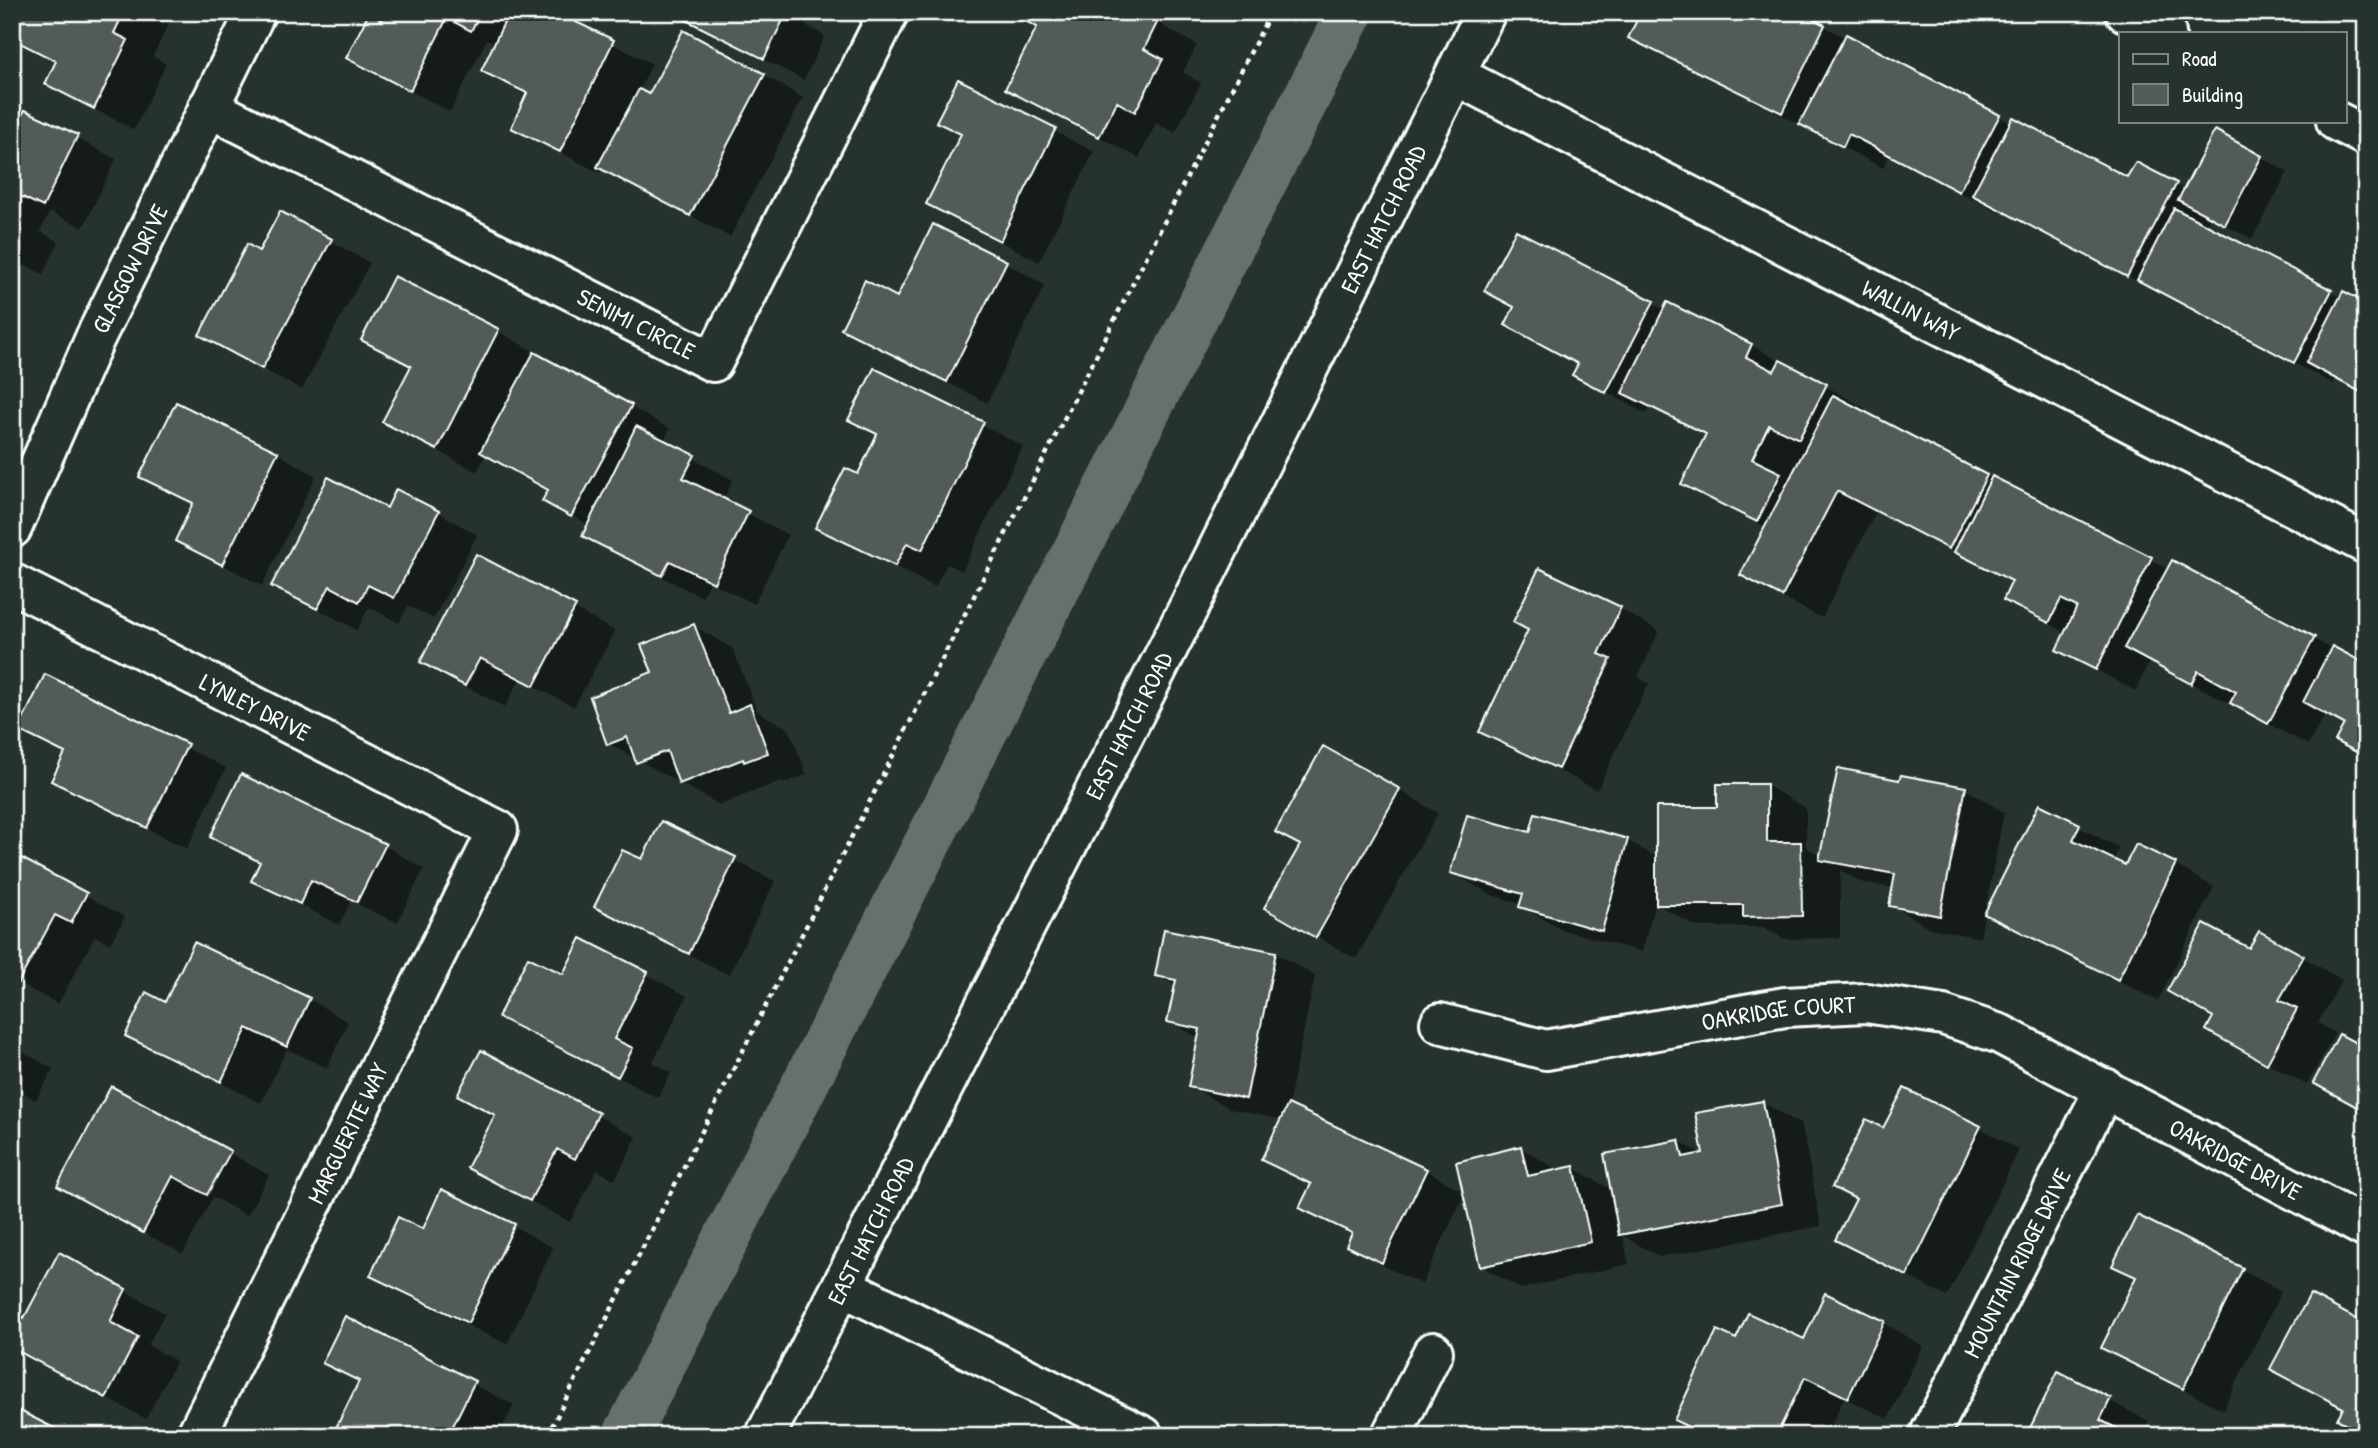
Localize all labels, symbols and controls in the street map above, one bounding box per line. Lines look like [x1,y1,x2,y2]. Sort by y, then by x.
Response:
legend [2119,32,2346,122]
text: Road [2182,44,2216,73]
text: Building [2182,80,2243,109]
street label: EAST HATCH ROAD [1332,139,1433,298]
street label: GLASGOW DRIVE [84,198,175,338]
street label: WALLIN WAY [1857,271,1966,348]
street label: SENIMI CIRCLE [572,280,701,367]
street label: EAST HATCH ROAD [1077,646,1180,805]
street label: LYNLEY DRIVE [195,665,316,748]
street label: OAKRIDGE COURT [1699,988,1857,1038]
street label: MARGUERITE WAY [299,1057,395,1209]
street label: OAKRIDGE DRIVE [2164,1111,2308,1207]
street label: EAST HATCH ROAD [819,1151,921,1310]
street label: MOUNTAIN RIDGE DRIVE [1955,1162,2078,1363]

